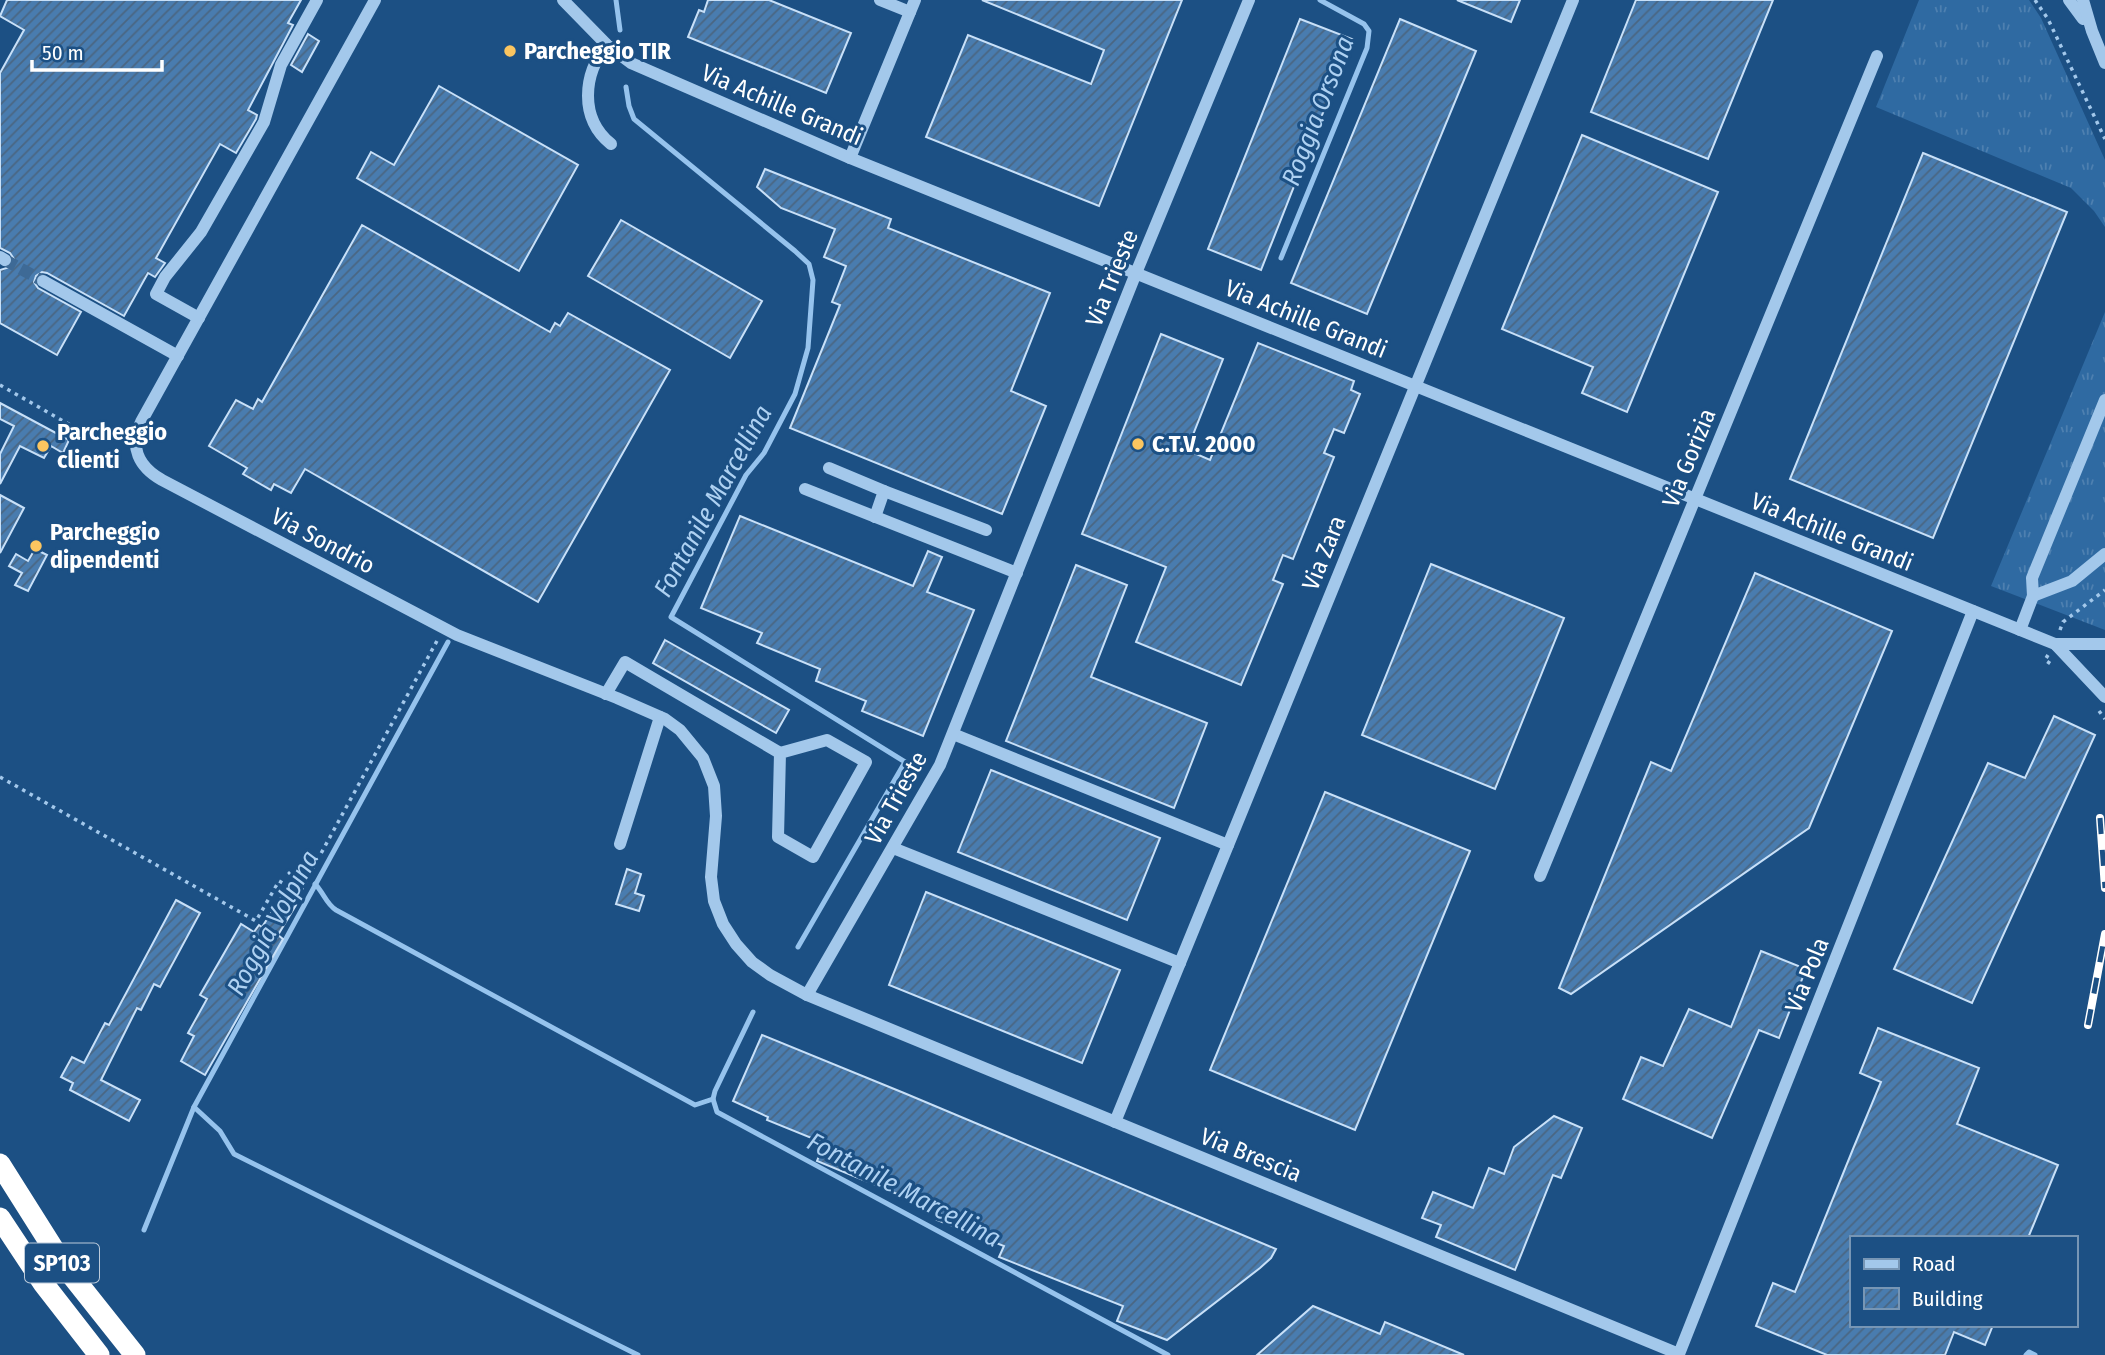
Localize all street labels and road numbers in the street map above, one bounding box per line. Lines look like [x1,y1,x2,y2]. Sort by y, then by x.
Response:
street label: Via Achille Grandi [697,59,867,151]
street label: Via Trieste [1080,225,1144,331]
street label: Via Achille Grandi [1221,274,1391,364]
street label: Via Gorizia [1657,405,1721,511]
street label: Via Achille Grandi [1747,487,1917,577]
street label: Via Sondrio [267,502,379,580]
street label: Via Zara [1296,512,1352,594]
street label: Via Trieste [859,747,933,849]
street label: Via Pola [1779,934,1835,1016]
street label: Via Brescia [1196,1122,1306,1188]
road number: SP103 [25,1244,99,1282]

